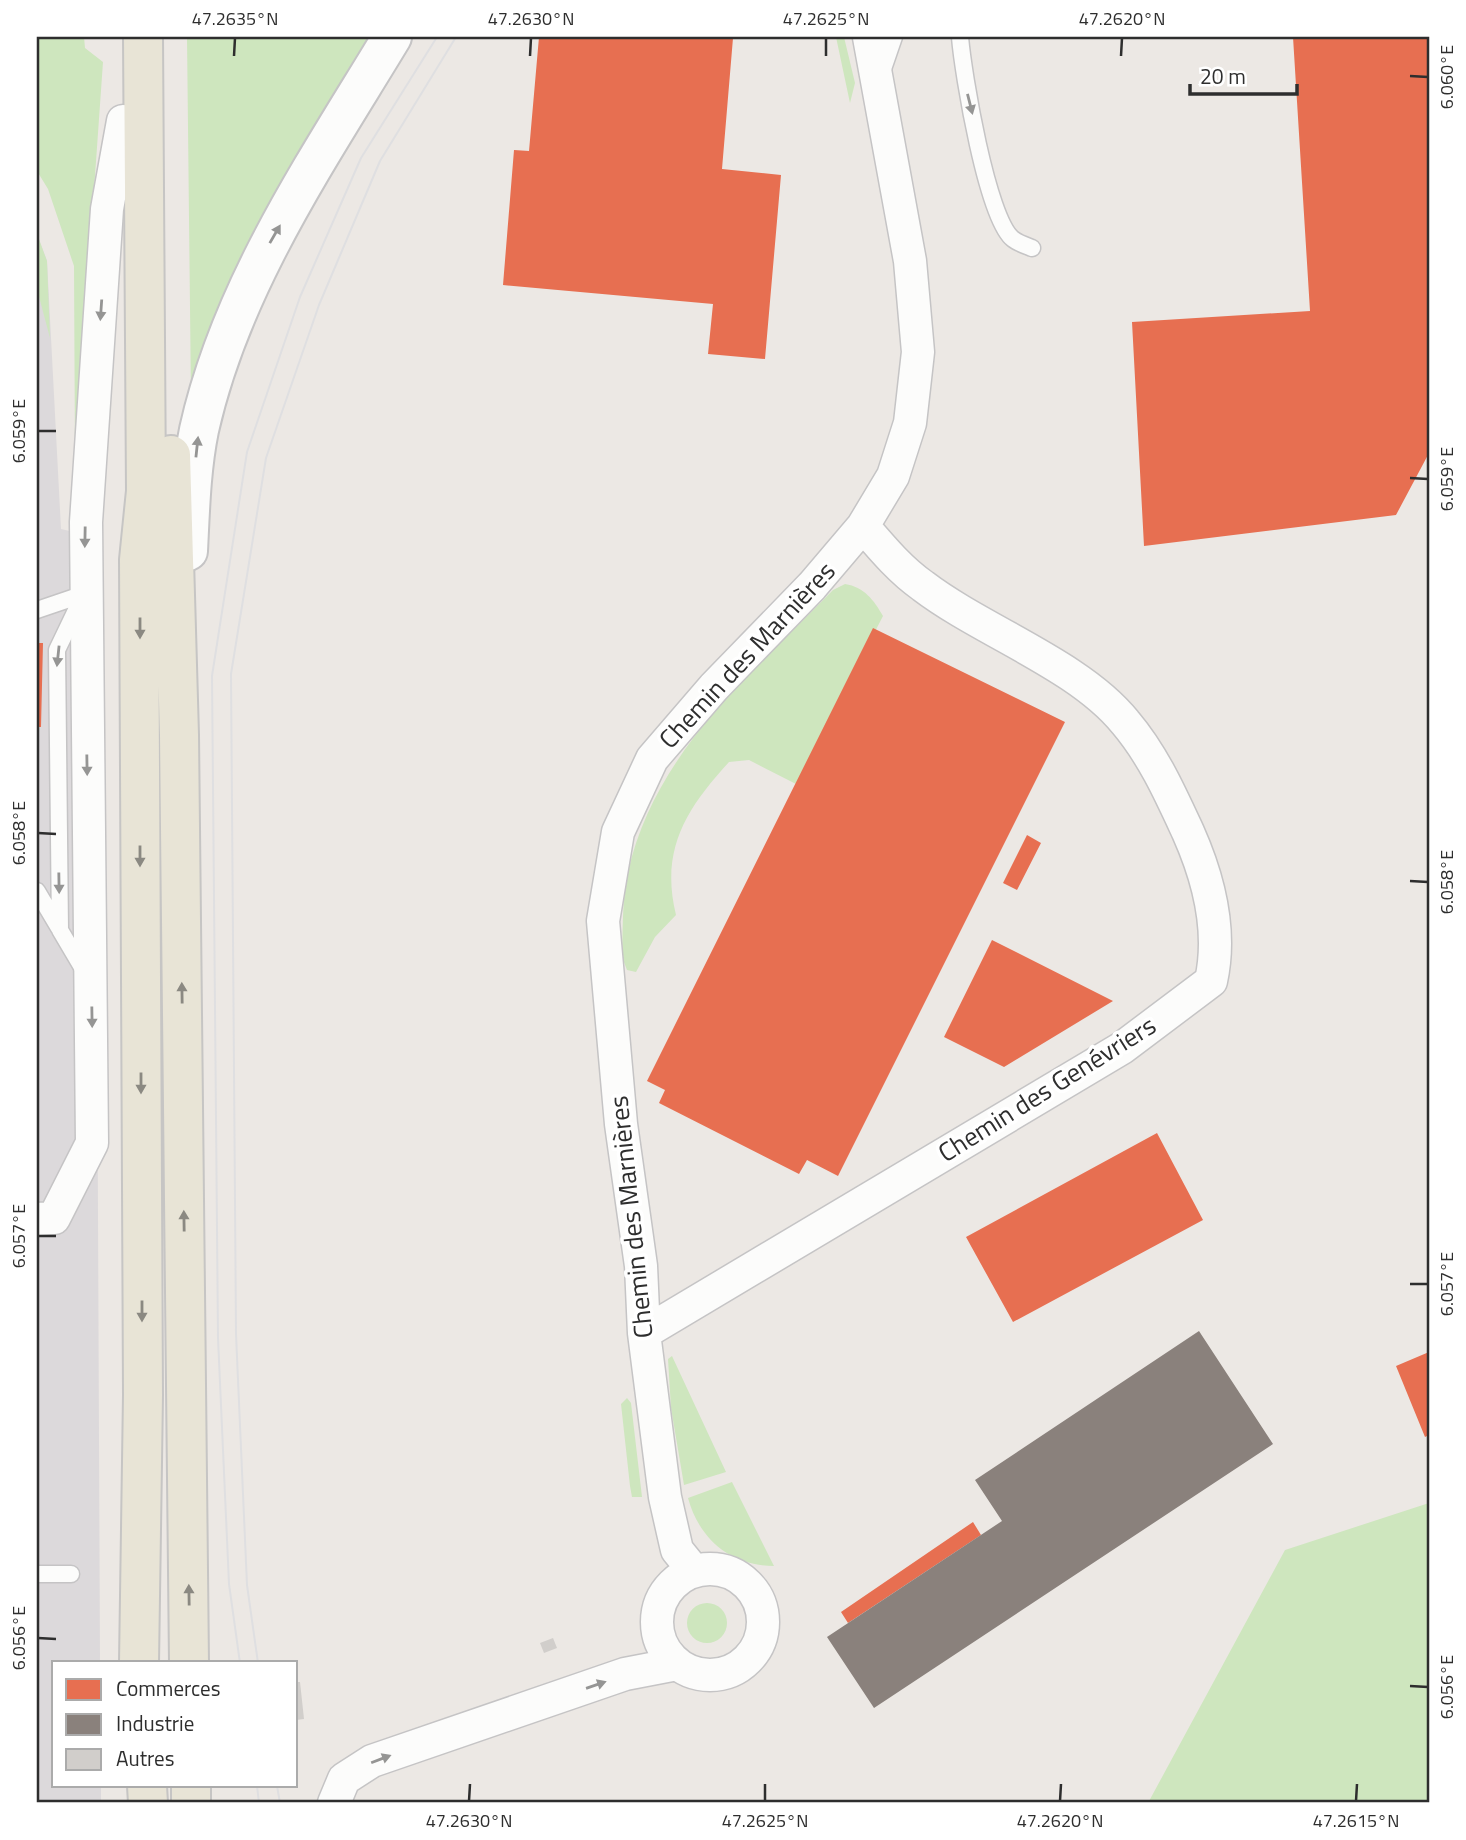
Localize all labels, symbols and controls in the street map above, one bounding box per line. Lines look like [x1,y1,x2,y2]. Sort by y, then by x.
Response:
text: 47.2635°N [192,5,278,32]
text: 47.2630°N [488,5,574,32]
text: 47.2625°N [783,5,869,32]
text: 47.2620°N [1079,5,1165,32]
text: 6.060°E [1433,45,1460,109]
scale bar [1190,52,1296,96]
text: 20 m [1200,60,1246,92]
one-way arrow [965,93,976,115]
one-way arrow [269,225,281,244]
one-way arrow [95,299,106,321]
text: 6.059°E [5,399,32,463]
one-way arrow [192,436,203,458]
text: 6.059°E [1433,447,1460,511]
one-way arrow [80,526,91,548]
street label: Chemin des Marnières [649,552,844,757]
one-way arrow [134,618,146,640]
one-way arrow [53,645,64,667]
one-way arrow [82,754,93,776]
text: 6.058°E [5,801,32,865]
one-way arrow [135,845,146,867]
text: 6.058°E [1433,850,1460,914]
one-way arrow [53,873,65,895]
one-way arrow [176,982,188,1004]
one-way arrow [86,1006,98,1028]
street label: Chemin des Genévriers [930,1006,1163,1171]
one-way arrow [135,1073,147,1095]
street label: Chemin des Marnières [598,1094,663,1340]
text: 6.057°E [5,1204,32,1268]
one-way arrow [178,1209,190,1231]
text: 6.057°E [1433,1252,1460,1316]
one-way arrow [136,1300,148,1322]
one-way arrow [183,1584,195,1606]
text: 6.056°E [5,1606,32,1670]
text: 6.056°E [1433,1655,1460,1719]
legend [52,1661,298,1787]
text: Commerces [116,1672,220,1704]
one-way arrow [585,1679,606,1690]
text: Industrie [116,1707,194,1739]
text: Autres [116,1742,174,1774]
one-way arrow [370,1753,391,1764]
text: 47.2630°N [426,1807,512,1834]
text: 47.2625°N [722,1807,808,1834]
text: 47.2620°N [1017,1807,1103,1834]
text: 47.2615°N [1313,1807,1399,1834]

